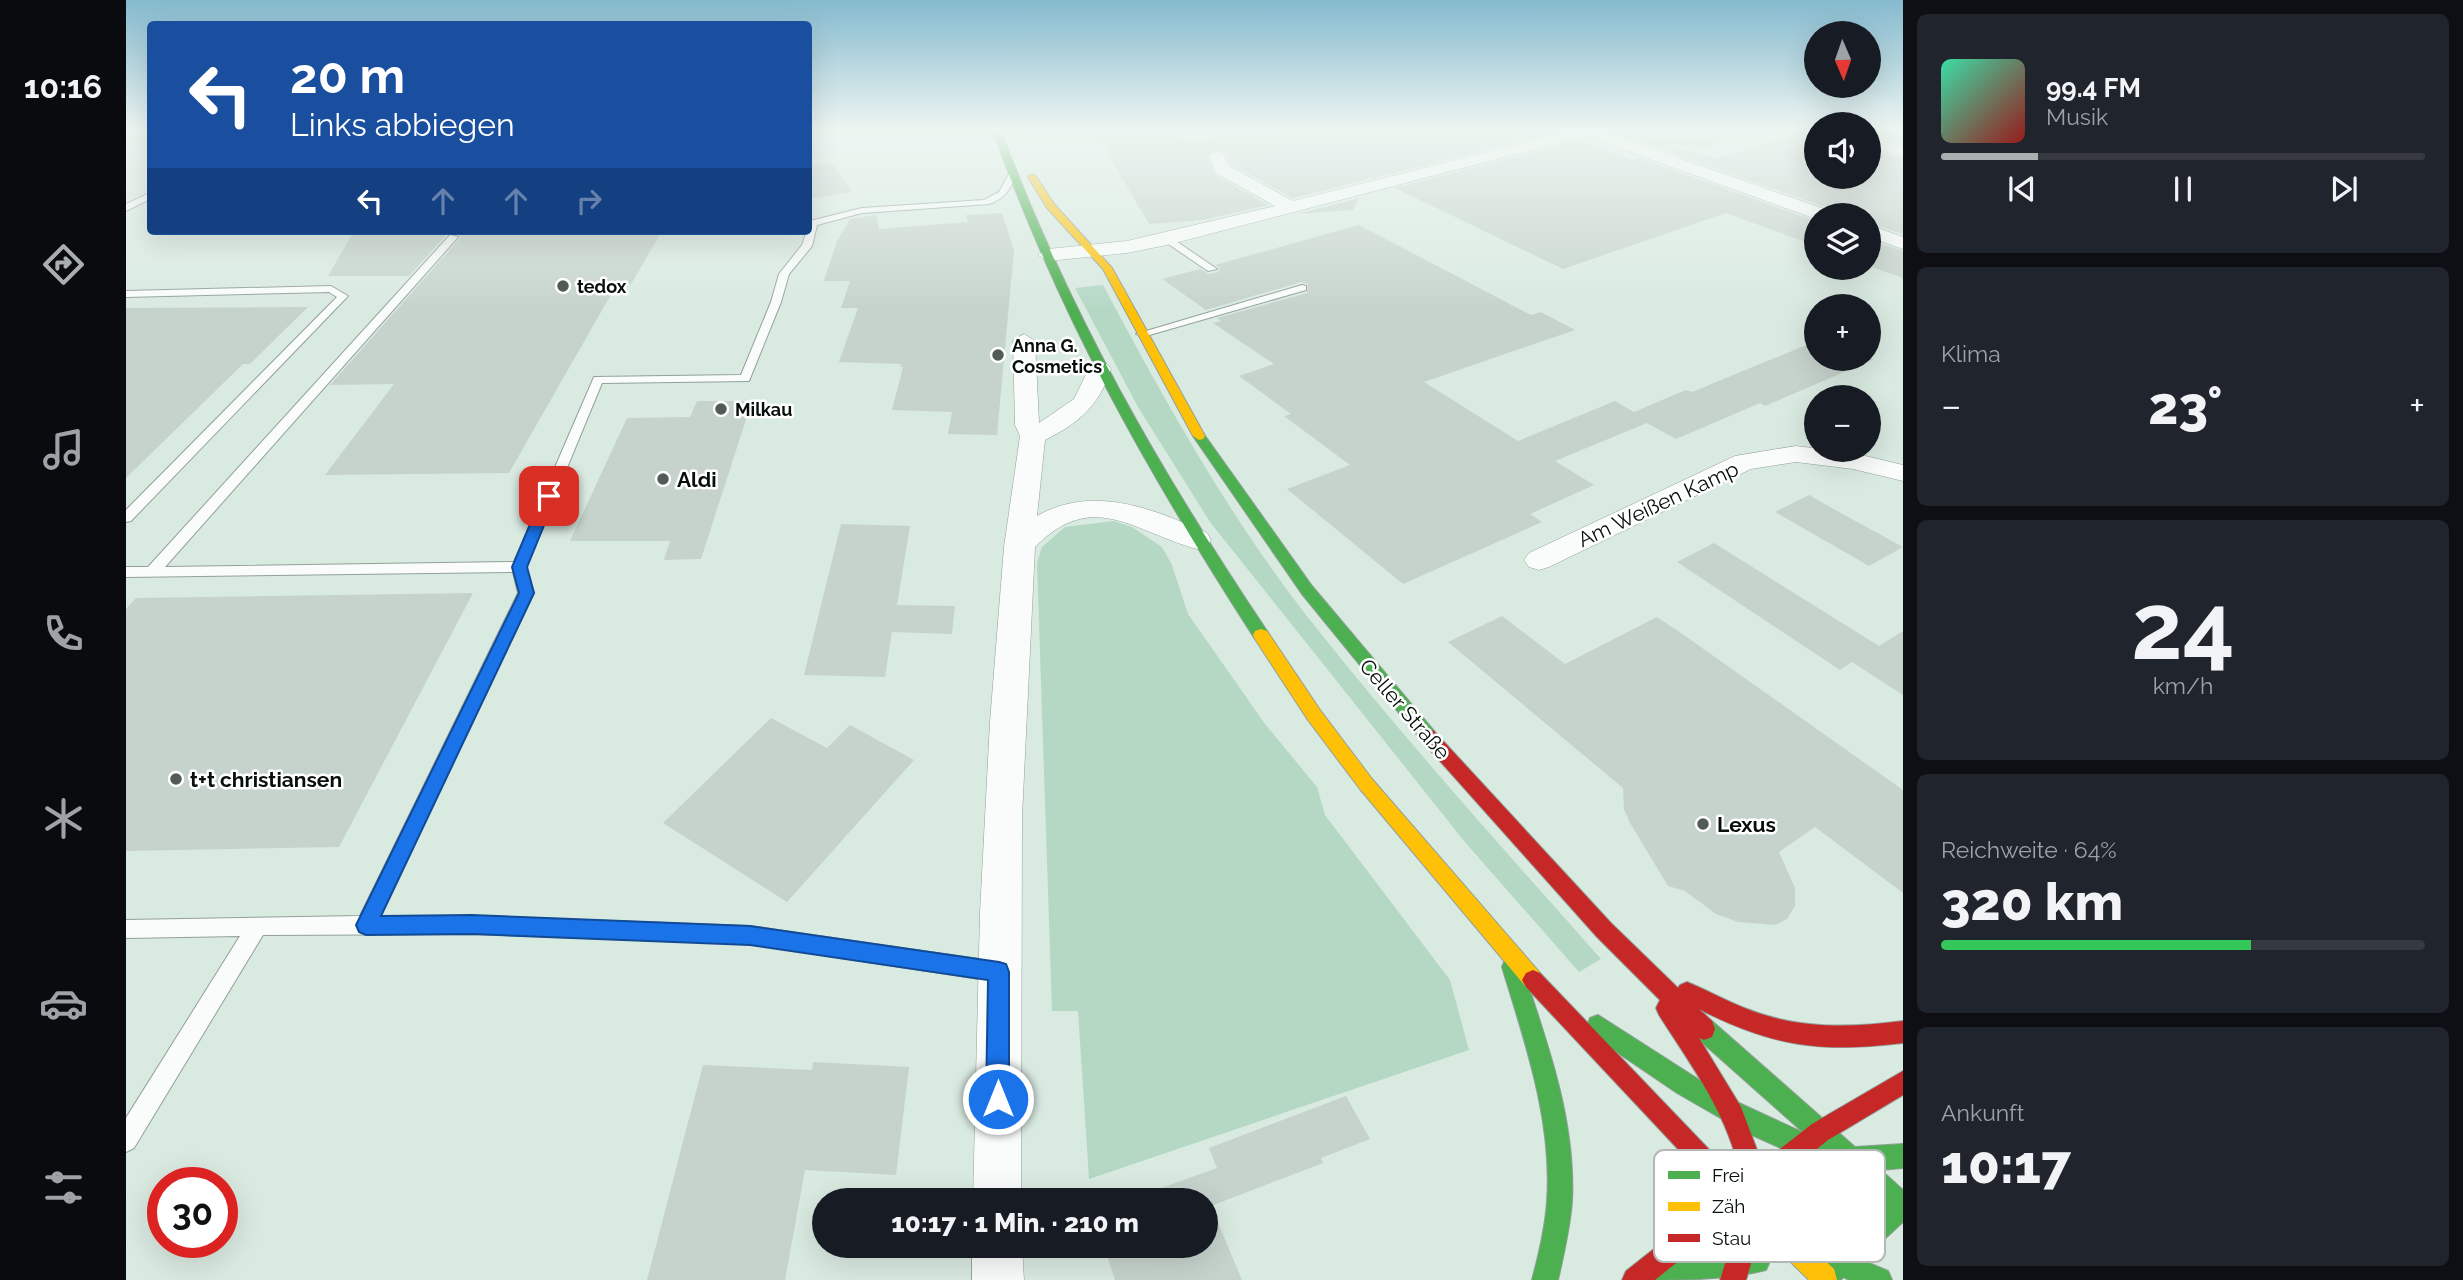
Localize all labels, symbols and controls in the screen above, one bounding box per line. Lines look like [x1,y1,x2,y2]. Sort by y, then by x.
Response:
north arrow [1804,21,1881,98]
map controls [1804,21,1881,462]
text: 20 m [290,47,405,104]
icon: left [175,49,266,140]
text: 10:16 [24,68,102,105]
text: 99.4 FM [2046,73,2141,103]
text: Musik [2046,103,2108,130]
text: Links abbiegen [290,106,515,143]
button: sound [1804,112,1881,189]
icon: previous [2003,170,2041,208]
icon: pause [2164,170,2202,208]
icon: next [2325,170,2363,208]
icon: left [351,182,389,220]
icon: ahead [424,182,462,220]
icon: ahead [497,182,535,220]
icon: right [570,182,608,220]
button: layers [1804,203,1881,280]
icon: directions [39,240,88,289]
place label: tedox [577,276,627,297]
marker: tedox [555,278,571,294]
button: + [1804,294,1881,371]
place label: Anna G. Cosmetics [1012,335,1102,377]
text: Klima [1941,340,2001,367]
marker: Anna G. Cosmetics [990,347,1006,363]
text: 23° [2148,375,2222,436]
text: − [1941,383,1961,428]
text: + [2409,383,2425,428]
button: − [1804,385,1881,462]
place label: Milkau [735,399,792,420]
marker: Milkau [713,401,729,417]
icon: music [39,425,88,474]
street label: Am Weißen Kamp [1574,456,1742,552]
pin [519,466,579,526]
place label: Aldi [677,467,717,492]
marker: Aldi [655,471,671,487]
icon: arrive [530,477,568,515]
text: 24 [2131,573,2235,680]
icon: phone [39,609,88,658]
street label: Celler Straße [1355,654,1455,764]
text: km/h [2153,672,2213,699]
place label: t+t christiansen [190,767,342,792]
marker: t+t christiansen [168,771,184,787]
icon: climate [39,794,88,843]
place label: Lexus [1717,812,1776,837]
marker: Lexus [1695,816,1711,832]
text: Reichweite · 64% [1941,836,2117,863]
text: 320 km [1941,871,2123,932]
icon: car [39,979,88,1028]
position arrow [961,1062,1035,1136]
text: Ankunft [1941,1099,2024,1126]
text: 10:17 [1941,1134,2071,1195]
legend [1654,1150,1885,1262]
icon: filters [39,1163,88,1212]
text: Frei [1712,1164,1744,1186]
speed limit sign: 30 [147,1167,238,1258]
text: Zäh [1712,1195,1745,1217]
text: 10:17 · 1 Min. · 210 m [891,1208,1139,1238]
text: Stau [1712,1227,1751,1249]

